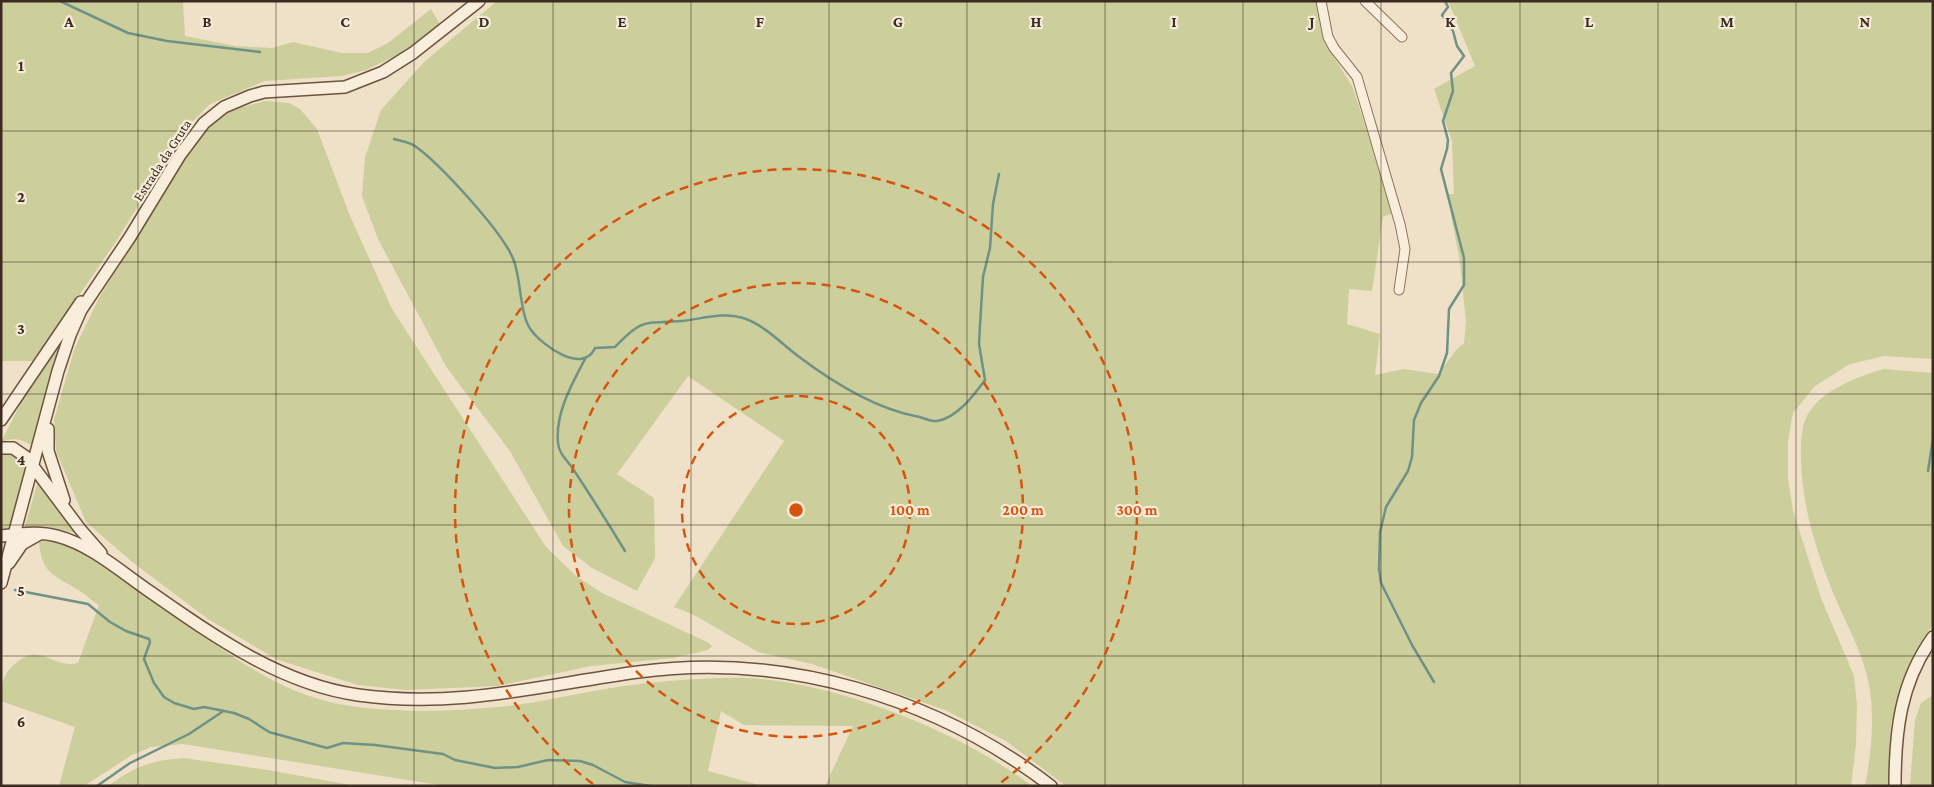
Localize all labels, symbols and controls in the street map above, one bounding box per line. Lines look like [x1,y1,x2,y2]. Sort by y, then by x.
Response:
text: A [63,13,74,30]
text: B [202,13,212,30]
text: C [340,13,350,30]
text: D [478,13,490,30]
text: E [617,13,627,30]
text: F [756,13,765,30]
text: G [893,13,903,30]
text: H [1031,13,1042,30]
text: I [1171,13,1177,30]
text: J [1307,13,1315,30]
text: K [1445,13,1456,30]
text: L [1585,13,1594,30]
text: M [1720,13,1734,30]
text: N [1860,13,1871,30]
text: 1 [18,57,24,74]
street label: Estrada da Gruta [130,116,195,204]
text: 2 [17,188,25,205]
text: 3 [17,320,25,337]
text: 4 [17,451,26,468]
centre of rings [787,501,805,519]
text: 100 m [890,502,930,518]
text: 200 m [1002,502,1044,518]
text: 300 m [1116,502,1158,518]
text: 5 [17,582,25,599]
text: 6 [17,713,25,730]

